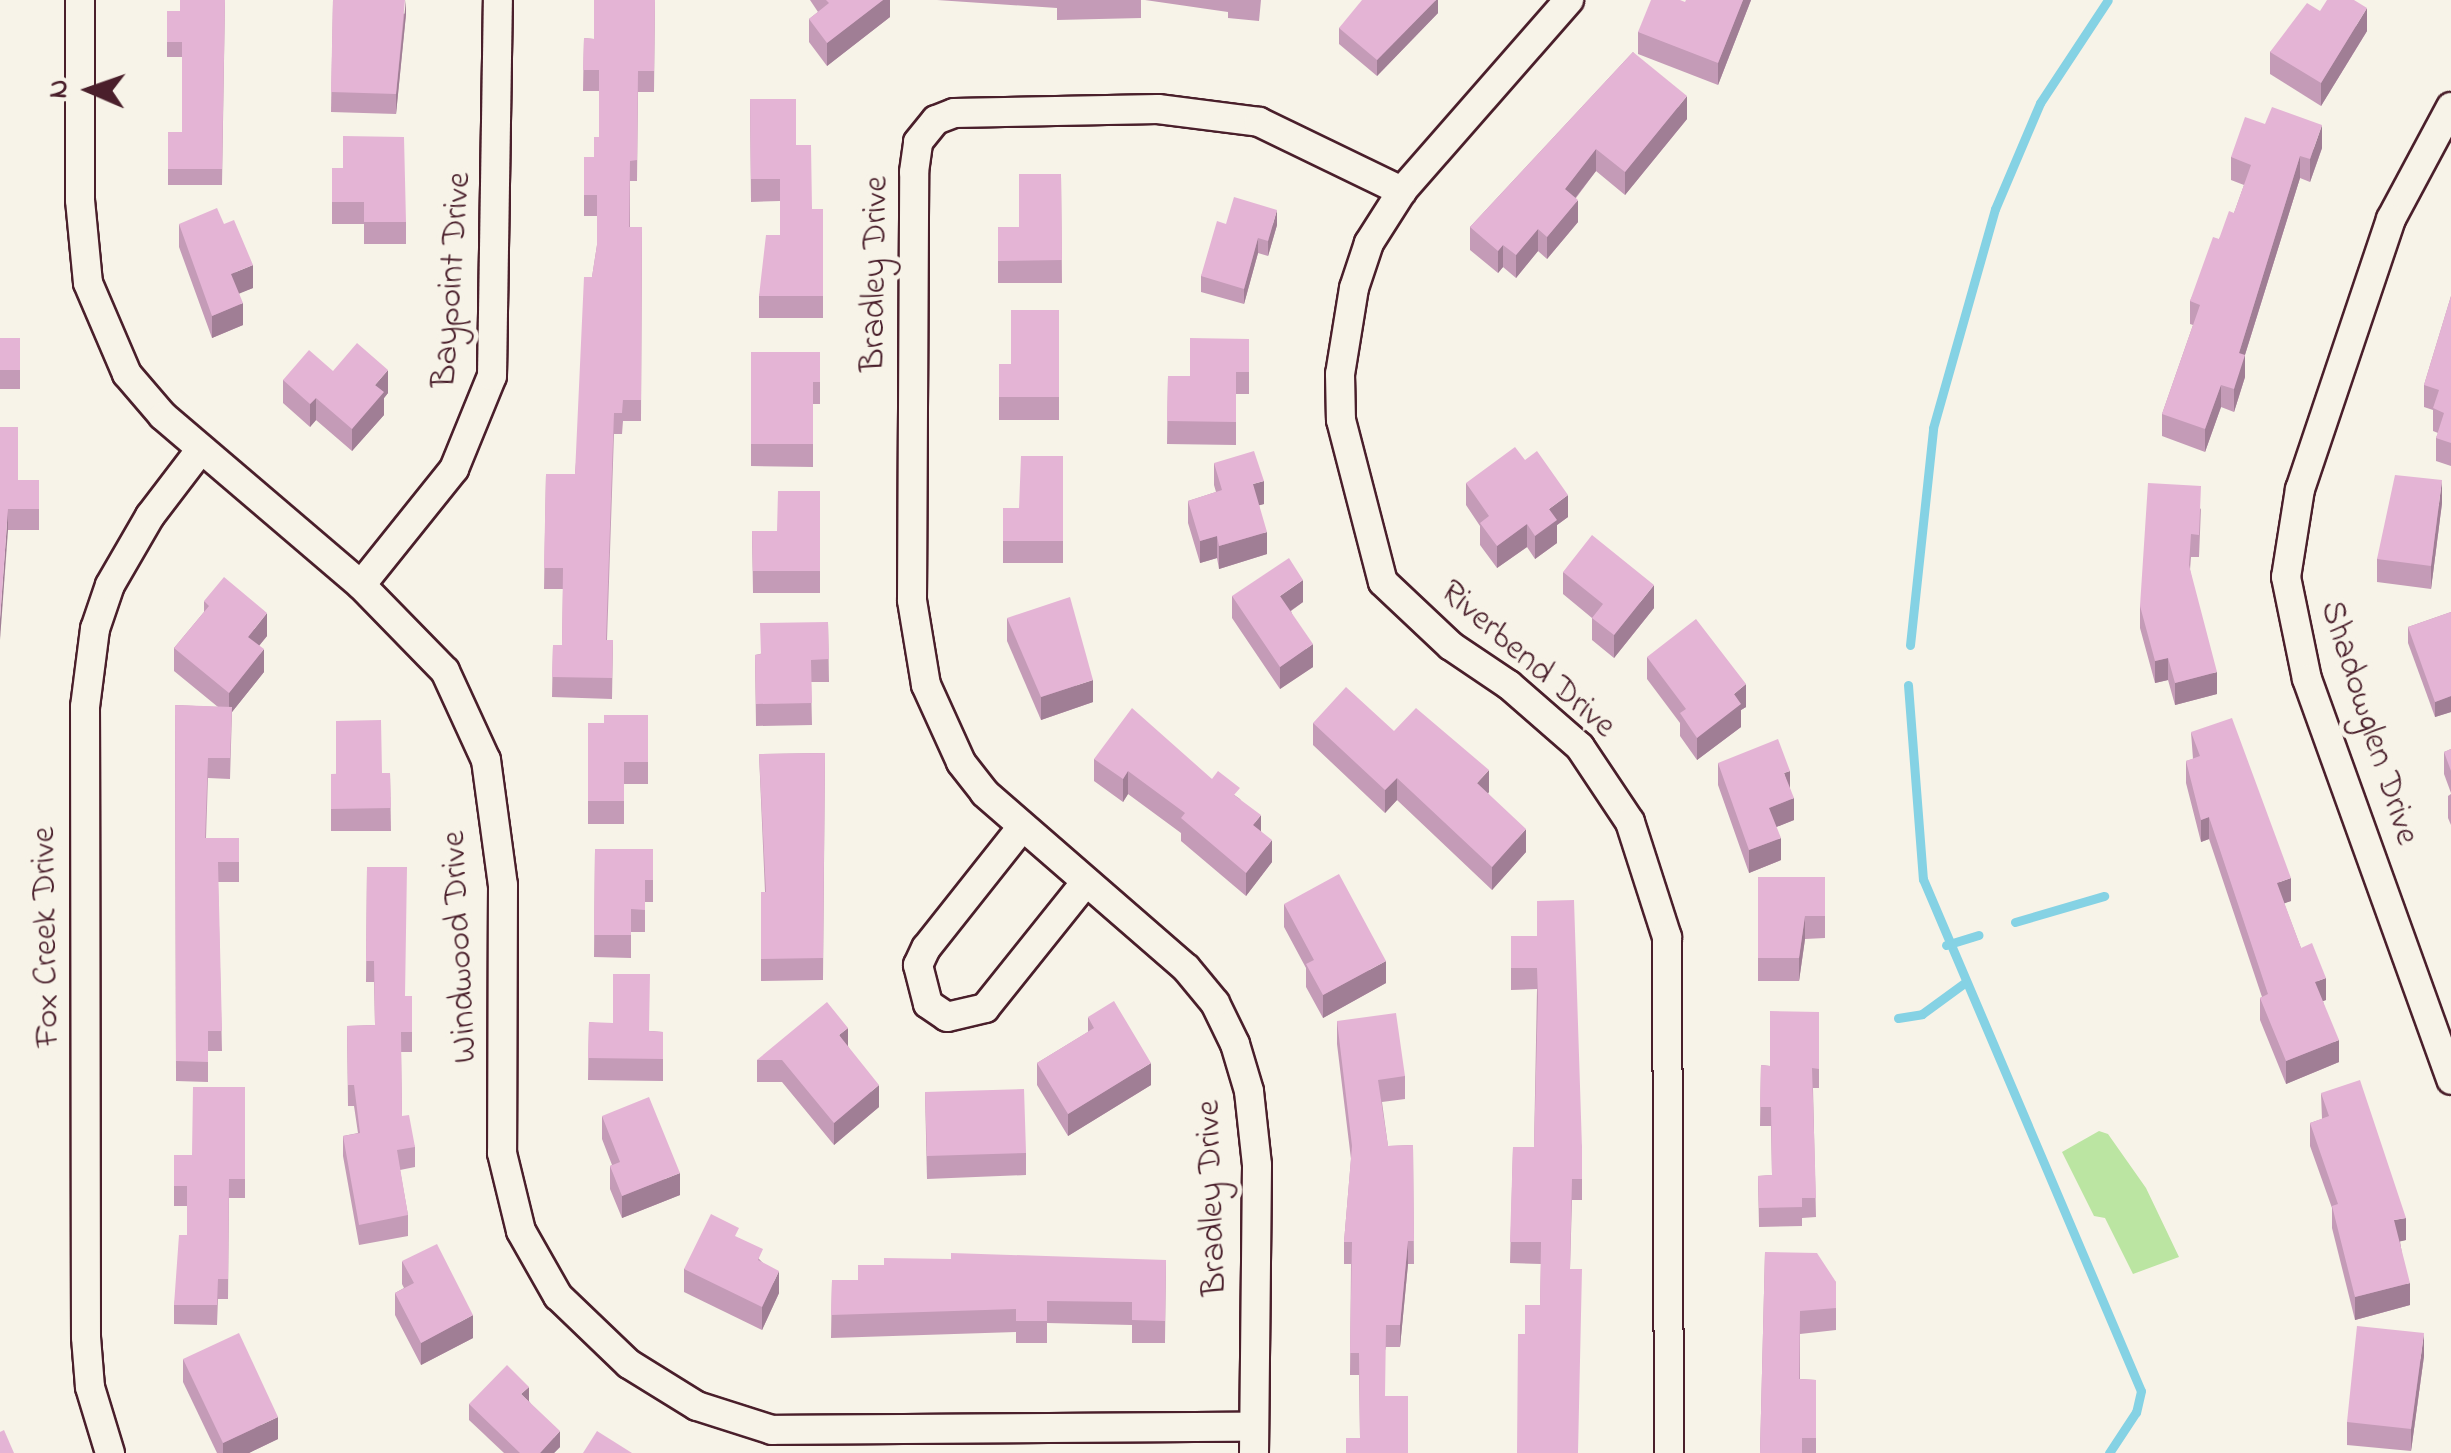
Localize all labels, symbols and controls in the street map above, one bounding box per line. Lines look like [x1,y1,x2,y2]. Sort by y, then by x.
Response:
north arrow [40,40,140,140]
text: N [39,79,80,99]
street label: Baypoint Drive [425,171,481,389]
street label: Bradley Drive [853,176,899,372]
street label: Riverbend Drive [1430,572,1624,748]
street label: Shadowglen Drive [2309,596,2427,850]
street label: Fox Creek Drive [24,826,70,1048]
street label: Windwood Drive [434,830,488,1064]
street label: Bradley Drive [1189,1099,1237,1297]

